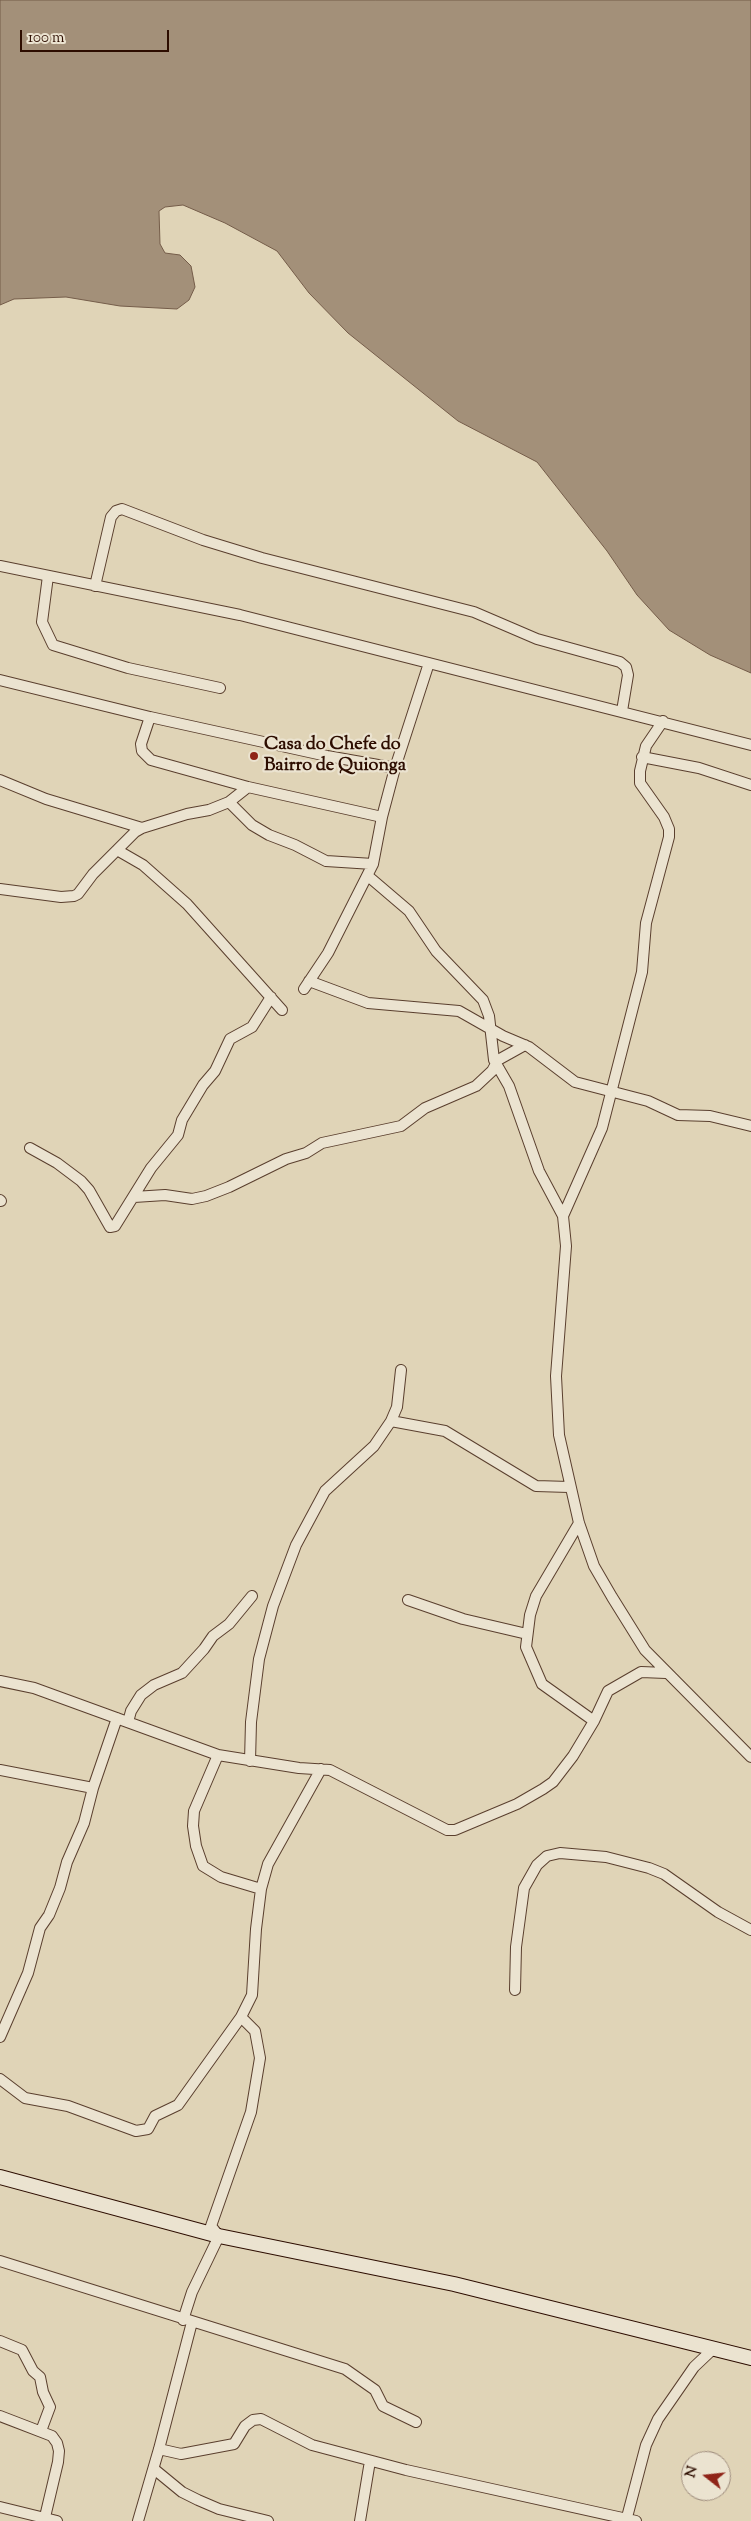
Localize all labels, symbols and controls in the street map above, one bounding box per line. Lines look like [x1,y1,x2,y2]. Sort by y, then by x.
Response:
scale bar [22,20,171,52]
text: 100 m [28,28,64,49]
place label: Casa do Chefe do Bairro de Quionga [264,735,406,778]
marker: Casa do Chefe do Bairro de Quionga [248,750,260,762]
north arrow [681,2451,731,2501]
text: N [681,2464,704,2480]

